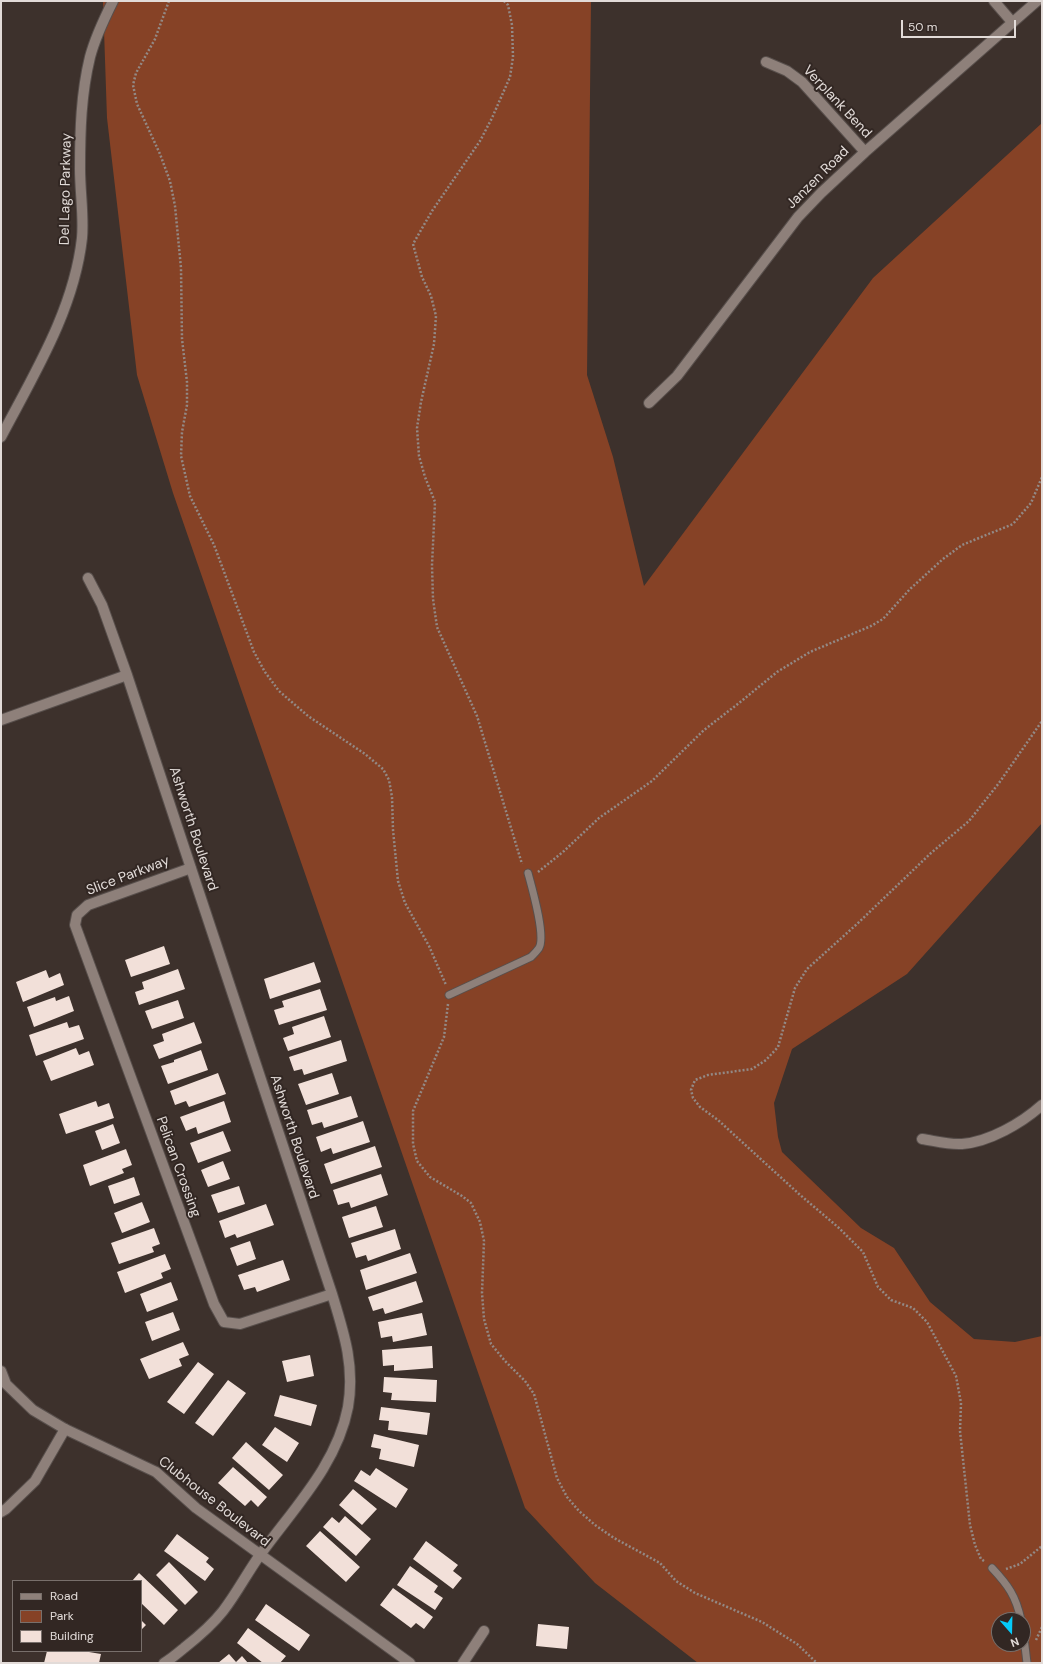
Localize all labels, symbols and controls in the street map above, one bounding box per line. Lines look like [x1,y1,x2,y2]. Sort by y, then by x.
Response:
scale bar [903,12,1018,38]
text: 50 m [908,19,937,35]
street label: Verplank Bend [799,62,875,142]
street label: Del Lago Parkway [57,133,75,245]
street label: Janzen Road [783,143,853,213]
street label: Ashworth Boulevard [165,765,221,893]
street label: Slice Parkway [84,852,172,900]
street label: Ashworth Boulevard [266,1073,322,1201]
street label: Pelican Crossing [152,1114,204,1220]
street label: Clubhouse Boulevard [155,1453,273,1551]
legend [12,1580,142,1652]
text: Road [50,1588,78,1604]
text: Park [50,1608,74,1624]
north arrow [991,1612,1031,1652]
text: Building [50,1628,94,1644]
text: N [1009,1634,1021,1650]

